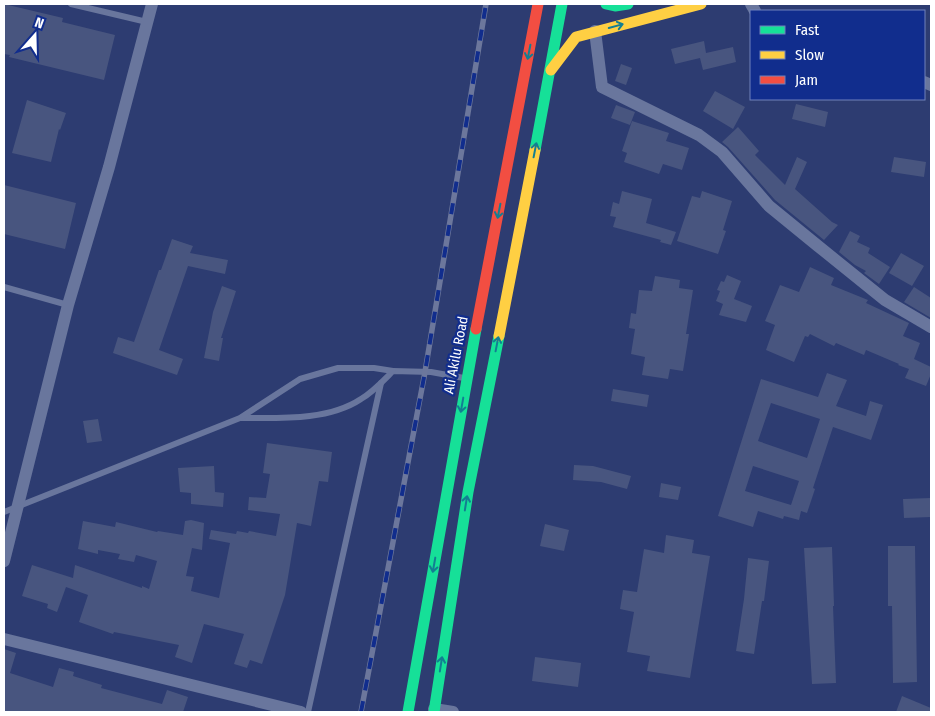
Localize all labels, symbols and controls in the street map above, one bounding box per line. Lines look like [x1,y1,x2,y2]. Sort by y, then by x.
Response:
north arrow [10,10,60,60]
legend [750,10,925,100]
text: N [32,14,46,33]
one-way arrow [608,21,624,30]
text: Fast [795,21,819,39]
one-way arrow [524,43,533,59]
text: Slow [795,46,824,64]
text: Jam [795,71,818,89]
one-way arrow [531,143,540,159]
one-way arrow [493,203,503,219]
street label: Ali Akilu Road [440,315,472,395]
one-way arrow [493,336,502,352]
one-way arrow [457,397,467,413]
one-way arrow [462,496,472,512]
one-way arrow [429,557,439,573]
one-way arrow [437,656,447,672]

